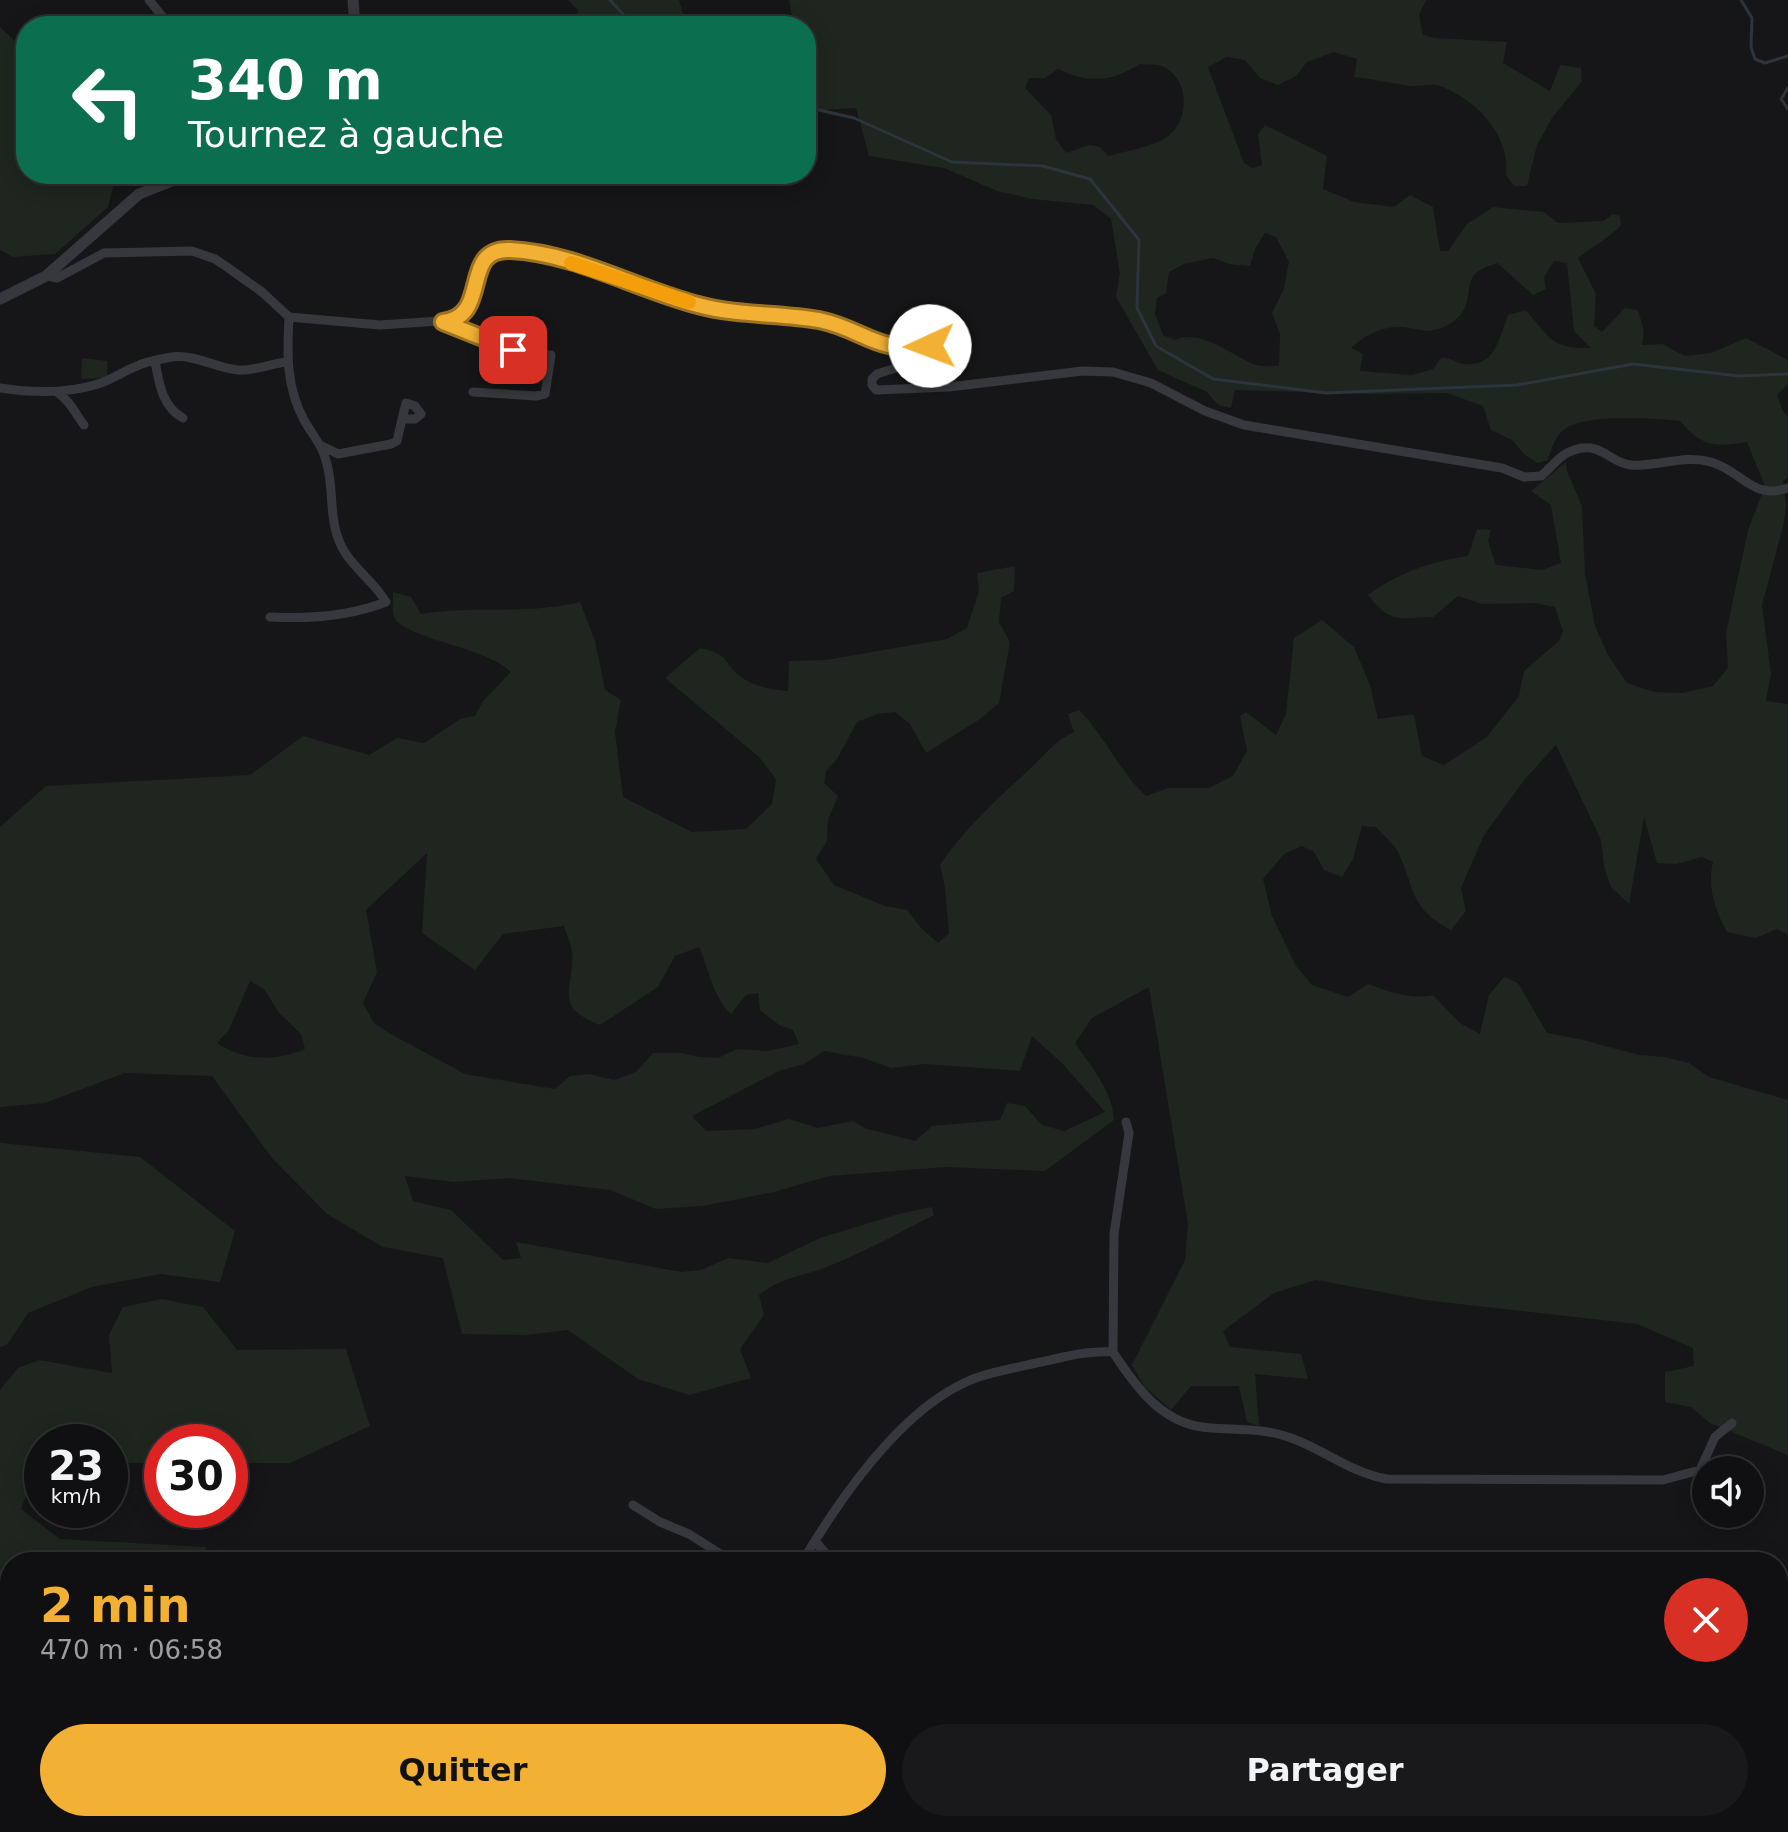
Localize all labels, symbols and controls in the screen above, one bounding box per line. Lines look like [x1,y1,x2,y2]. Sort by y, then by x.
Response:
text: 340 m [188,47,383,112]
icon: left [56,48,160,152]
text: Tournez à gauche [188,114,504,155]
position arrow [888,304,972,388]
pin [479,316,547,384]
icon: arrive [491,328,535,372]
speed limit sign: 30 [144,1424,248,1528]
text: 23 [48,1443,104,1489]
map controls [1692,1456,1764,1528]
button: sound [1692,1456,1764,1528]
text: km/h [51,1484,101,1508]
text: 2 min [40,1577,191,1633]
button: close [1664,1578,1748,1662]
text: 470 m · 06:58 [40,1635,223,1665]
button: Quitter [40,1724,886,1816]
button: Partager [902,1724,1748,1816]

